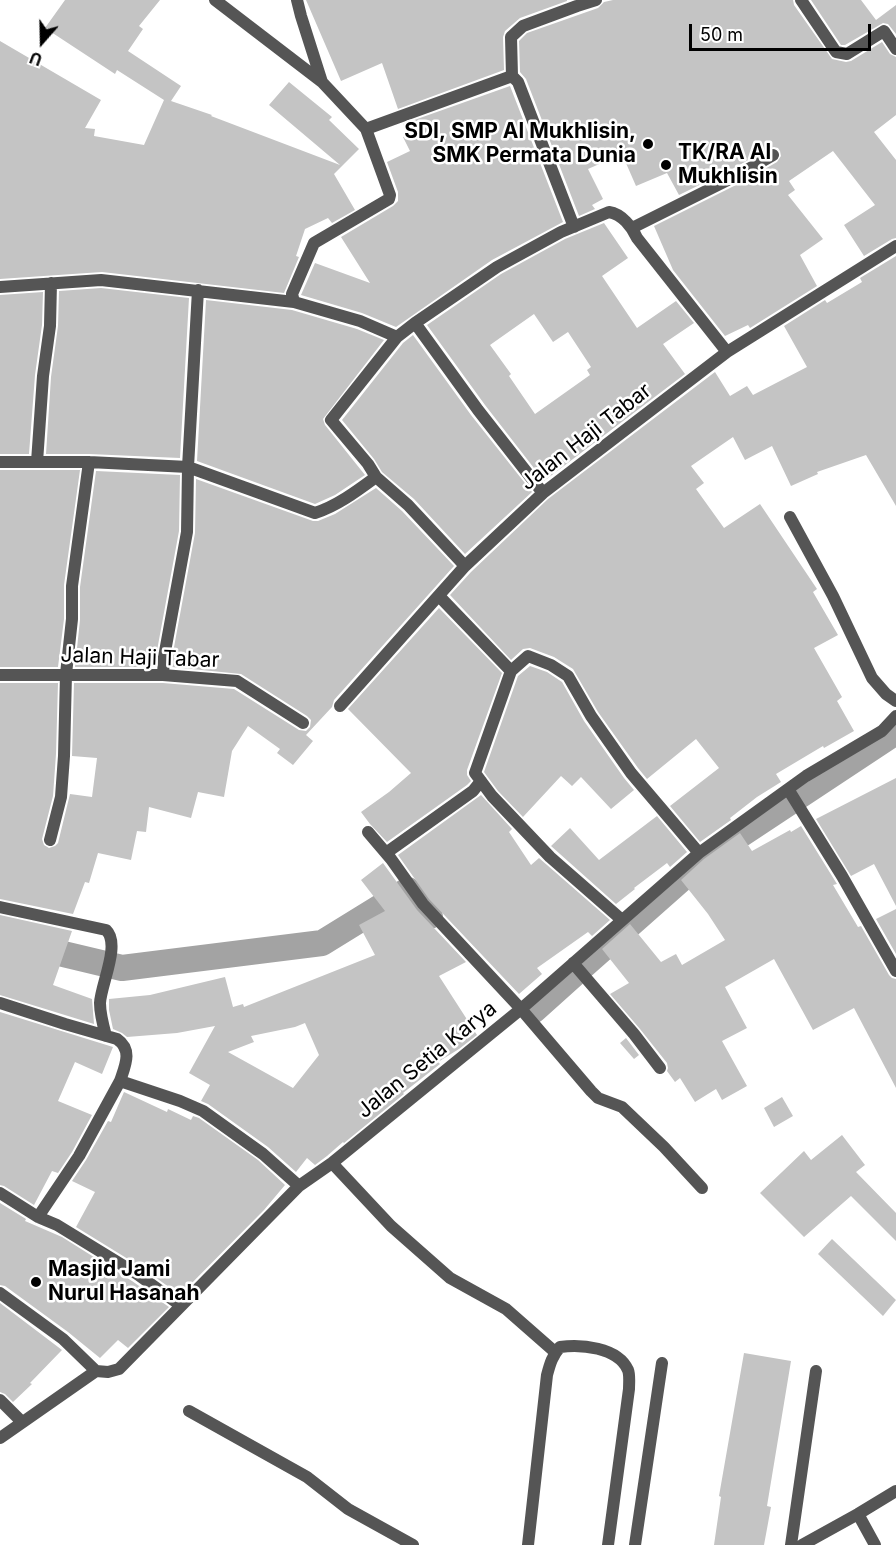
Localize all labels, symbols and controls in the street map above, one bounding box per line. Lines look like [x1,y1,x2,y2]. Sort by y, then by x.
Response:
north arrow [12,12,72,72]
scale bar [692,12,874,50]
text: 50 m [700,24,743,45]
text: U [27,48,45,70]
place label: SDI, SMP Al Mukhlisin, SMK Permata Dunia [404,119,636,169]
marker: SDI, SMP Al Mukhlisin, SMK Permata Dunia [641,137,655,151]
place label: TK/RA Al Mukhlisin [678,140,778,190]
marker: TK/RA Al Mukhlisin [659,158,673,172]
street label: Jalan Haji Tabar [516,378,656,496]
street label: Jalan Haji Tabar [60,643,220,673]
street label: Jalan Setia Karya [352,996,502,1124]
place label: Masjid Jami Nurul Hasanah [48,1257,200,1307]
marker: Masjid Jami Nurul Hasanah [29,1275,43,1289]

